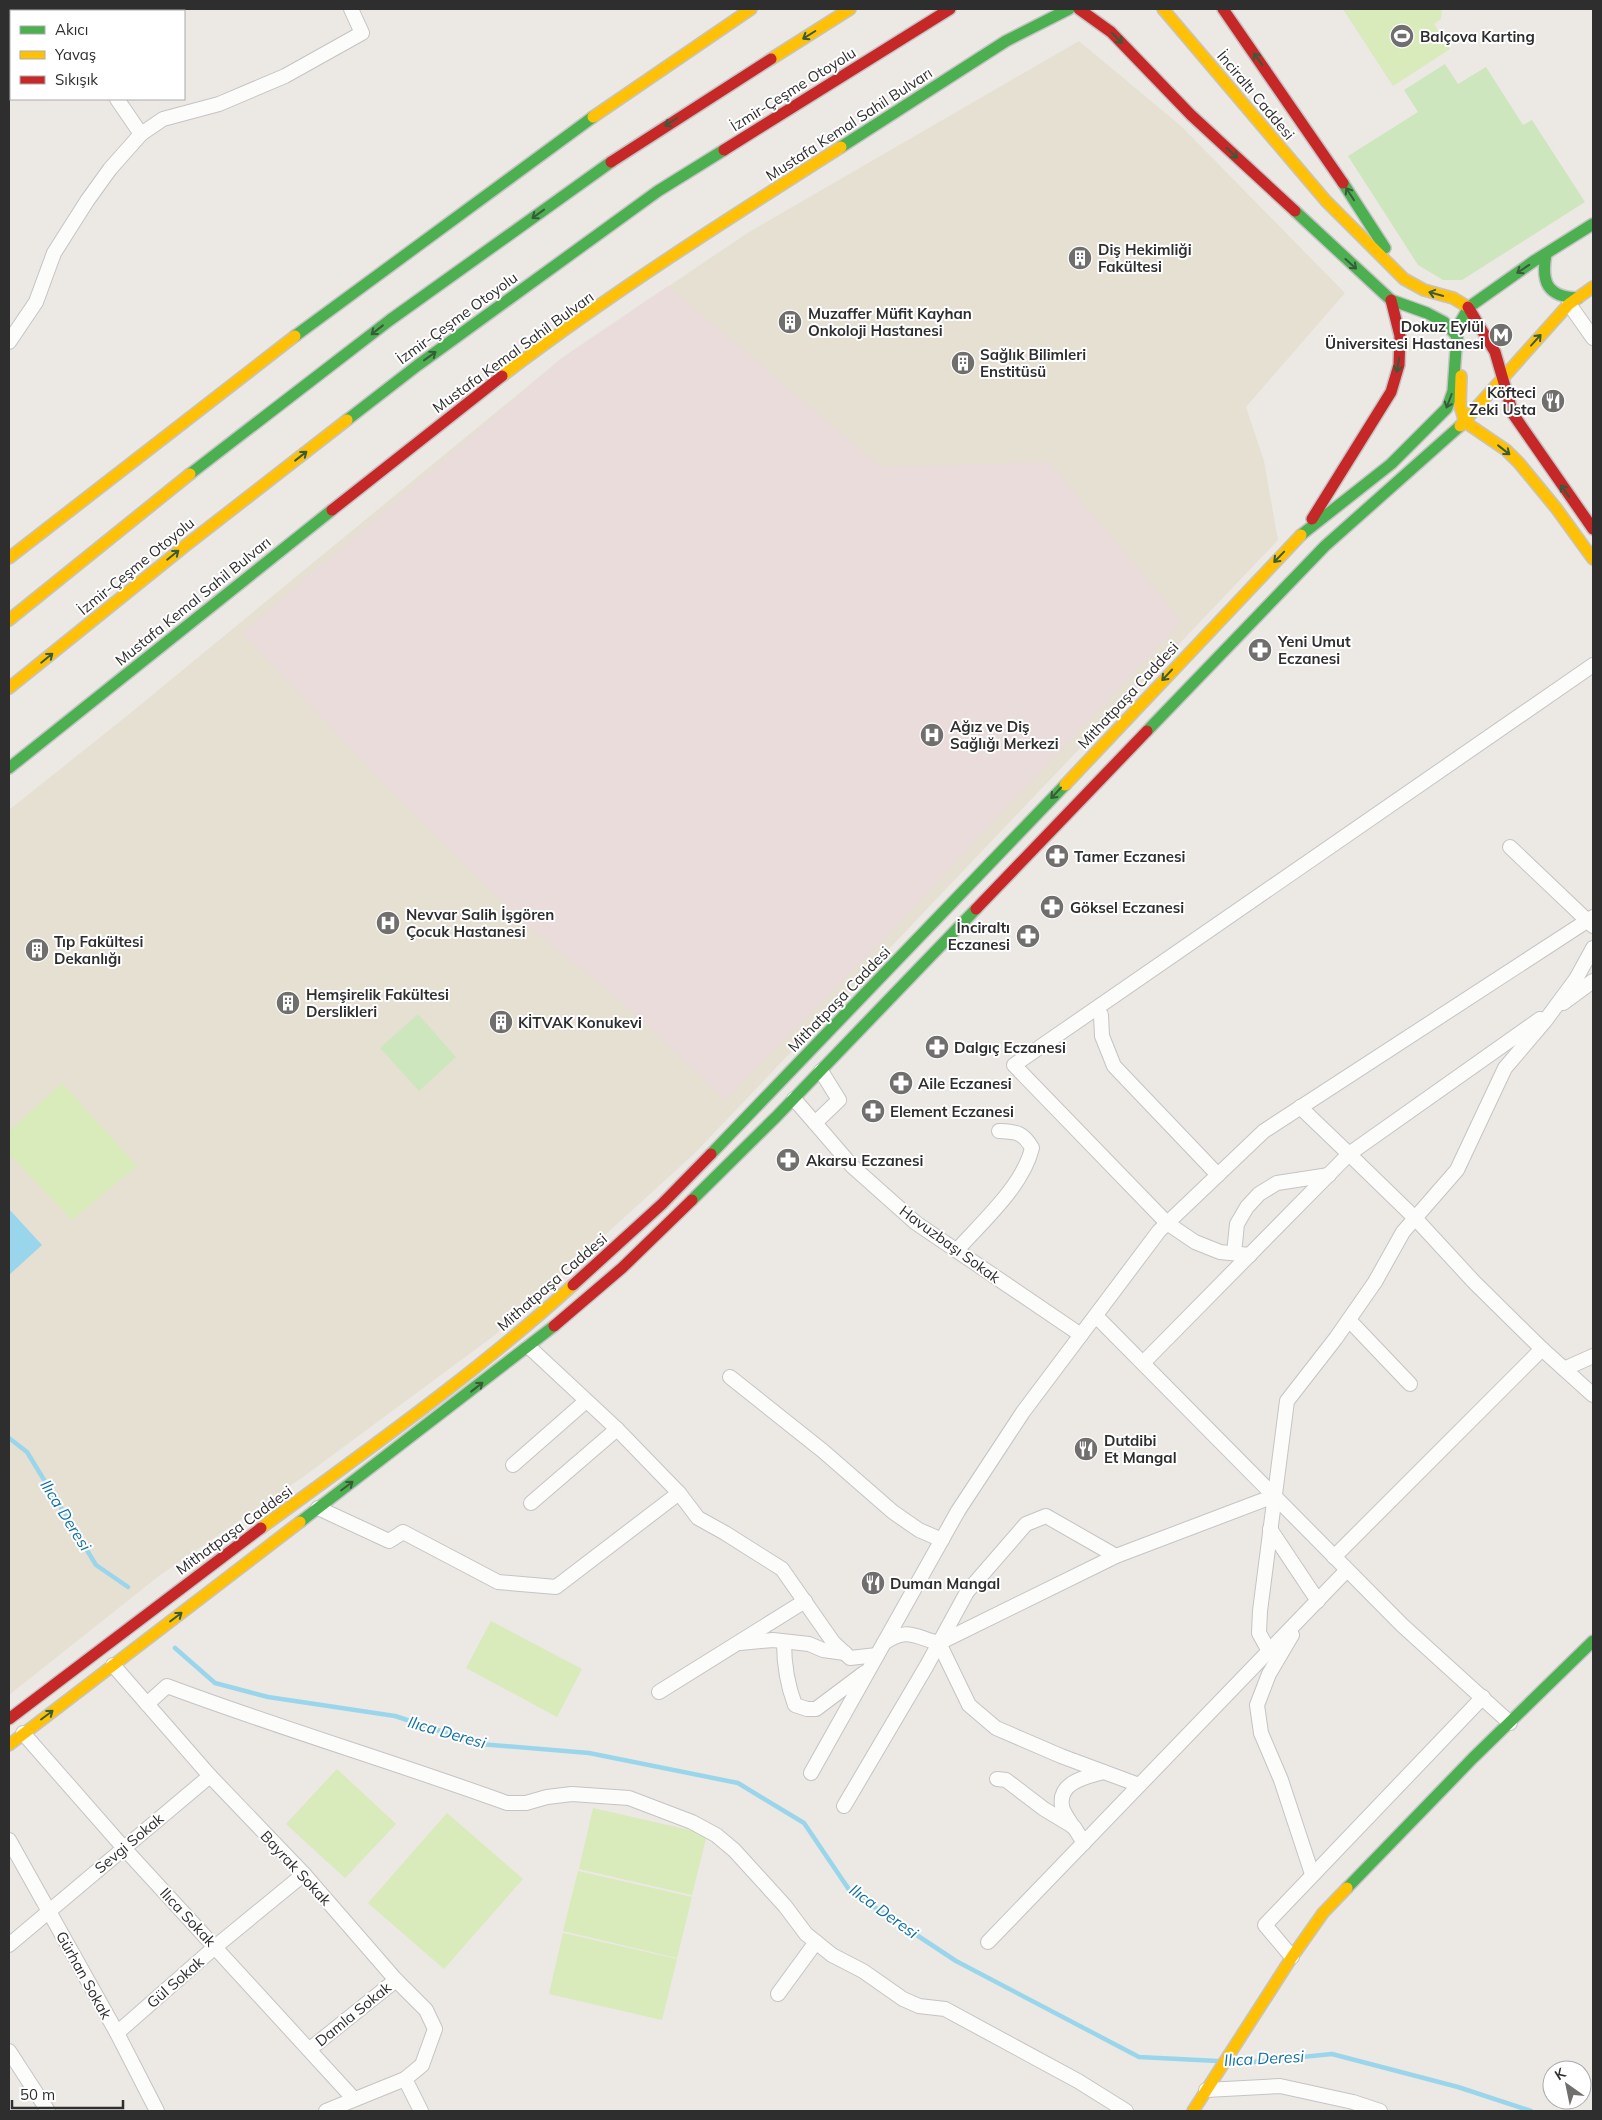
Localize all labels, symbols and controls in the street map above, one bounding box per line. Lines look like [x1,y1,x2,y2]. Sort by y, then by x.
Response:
legend [10,10,185,100]
text: Akıcı [55,20,88,39]
sports icon: Balçova Karting [1389,23,1415,49]
place label: Balçova Karting [1420,27,1535,46]
one-way arrow [802,30,816,40]
one-way arrow [1111,32,1123,45]
street label: İzmir-Çeşme Otoyolu [727,43,859,135]
text: Yavaş [54,45,96,64]
street label: İnciraltı Caddesi [1213,47,1299,143]
one-way arrow [1253,52,1263,66]
street label: Mustafa Kemal Sahil Bulvarı [762,63,936,185]
text: Sıkışık [55,70,98,89]
one-way arrow [665,117,679,127]
one-way arrow [1225,147,1238,159]
one-way arrow [1344,187,1354,201]
one-way arrow [531,209,545,219]
place label: Diş Hekimliği Fakültesi [1098,240,1192,276]
building icon: Diş Hekimliği Fakültesi [1067,245,1093,271]
one-way arrow [1345,258,1358,270]
one-way arrow [1516,264,1530,274]
street label: İzmir-Çeşme Otoyolu [393,268,521,368]
street label: Mustafa Kemal Sahil Bulvarı [429,287,597,417]
one-way arrow [1429,288,1445,298]
place label: Muzaffer Müfit Kayhan Onkoloji Hastanesi [808,304,972,340]
building icon: Muzaffer Müfit Kayhan Onkoloji Hastanesi [777,309,803,335]
place label: Dokuz Eylül Üniversitesi Hastanesi [1325,317,1484,353]
metro station icon: Dokuz Eylül Üniversitesi Hastanesi [1488,322,1514,348]
one-way arrow [371,324,384,335]
one-way arrow [1530,334,1542,346]
place label: Sağlık Bilimleri Enstitüsü [980,345,1086,381]
building icon: Sağlık Bilimleri Enstitüsü [950,350,976,376]
one-way arrow [423,351,437,361]
one-way arrow [1392,357,1402,373]
place label: Köfteci Zeki Usta [1469,383,1536,419]
restaurant icon: Köfteci Zeki Usta [1540,388,1566,414]
one-way arrow [1444,393,1453,408]
one-way arrow [1498,445,1511,456]
one-way arrow [294,450,307,461]
one-way arrow [1560,484,1570,498]
street label: İzmir-Çeşme Otoyolu [74,513,198,619]
street label: Mustafa Kemal Sahil Bulvarı [111,532,275,670]
one-way arrow [166,550,179,561]
one-way arrow [1273,551,1285,564]
place label: Yeni Umut Eczanesi [1277,632,1351,668]
pharmacy icon: Yeni Umut Eczanesi [1247,637,1273,663]
street label: Mithatpaşa Caddesi [1074,638,1182,752]
one-way arrow [40,652,53,663]
one-way arrow [1161,669,1173,682]
place label: Ağız ve Diş Sağlığı Merkezi [950,717,1059,753]
hospital icon: Ağız ve Diş Sağlığı Merkezi [919,722,945,748]
one-way arrow [1050,787,1062,800]
pharmacy icon: Tamer Eczanesi [1044,843,1070,869]
place label: Tamer Eczanesi [1074,847,1185,866]
pharmacy icon: Göksel Eczanesi [1039,894,1065,920]
place label: Göksel Eczanesi [1070,898,1184,917]
place label: Nevvar Salih İşgören Çocuk Hastanesi [406,905,554,941]
hospital icon: Nevvar Salih İşgören Çocuk Hastanesi [375,910,401,936]
place label: İnciraltı Eczanesi [948,918,1010,954]
pharmacy icon: İnciraltı Eczanesi [1015,923,1041,949]
place label: Tıp Fakültesi Dekanlığı [54,932,143,968]
building icon: Tıp Fakültesi Dekanlığı [24,937,50,963]
street label: Mithatpaşa Caddesi [784,942,894,1056]
place label: Hemşirelik Fakültesi Derslikleri [306,985,449,1021]
building icon: Hemşirelik Fakültesi Derslikleri [275,990,301,1016]
building icon: KİTVAK Konukevi [488,1009,514,1035]
place label: KİTVAK Konukevi [518,1013,642,1032]
pharmacy icon: Dalgıç Eczanesi [924,1034,950,1060]
place label: Dalgıç Eczanesi [954,1038,1066,1057]
pharmacy icon: Aile Eczanesi [888,1070,914,1096]
place label: Aile Eczanesi [918,1074,1012,1093]
pharmacy icon: Element Eczanesi [860,1098,886,1124]
place label: Element Eczanesi [890,1102,1014,1121]
pharmacy icon: Akarsu Eczanesi [775,1147,801,1173]
place label: Akarsu Eczanesi [806,1151,923,1170]
street label: Havuzbaşı Sokak [896,1201,1004,1287]
street label: Mithatpaşa Caddesi [493,1229,611,1335]
one-way arrow [470,1382,483,1393]
place label: Dutdibi Et Mangal [1104,1431,1177,1467]
restaurant icon: Dutdibi Et Mangal [1073,1436,1099,1462]
water label: Ilıca Deresi [36,1476,96,1554]
street label: Mithatpaşa Caddesi [172,1481,296,1579]
one-way arrow [340,1481,353,1492]
restaurant icon: Duman Mangal [860,1570,886,1596]
place label: Duman Mangal [890,1574,1000,1593]
one-way arrow [169,1611,182,1622]
one-way arrow [40,1710,54,1720]
water label: Ilıca Deresi [406,1711,488,1753]
street label: Sevgi Sokak [91,1809,168,1877]
street label: Bayrak Sokak [257,1827,336,1910]
water label: Ilıca Deresi [846,1879,922,1943]
street label: Ilıca Sokak [156,1884,220,1951]
street label: Gürhan Sokak [52,1928,116,2023]
street label: Gül Sokak [143,1952,208,2012]
street label: Damla Sokak [311,1977,395,2050]
water label: Ilıca Deresi [1223,2046,1305,2070]
north arrow [1542,2060,1592,2110]
text: K [1551,2064,1569,2084]
scale bar [12,2078,124,2110]
text: 50 m [20,2085,55,2104]

